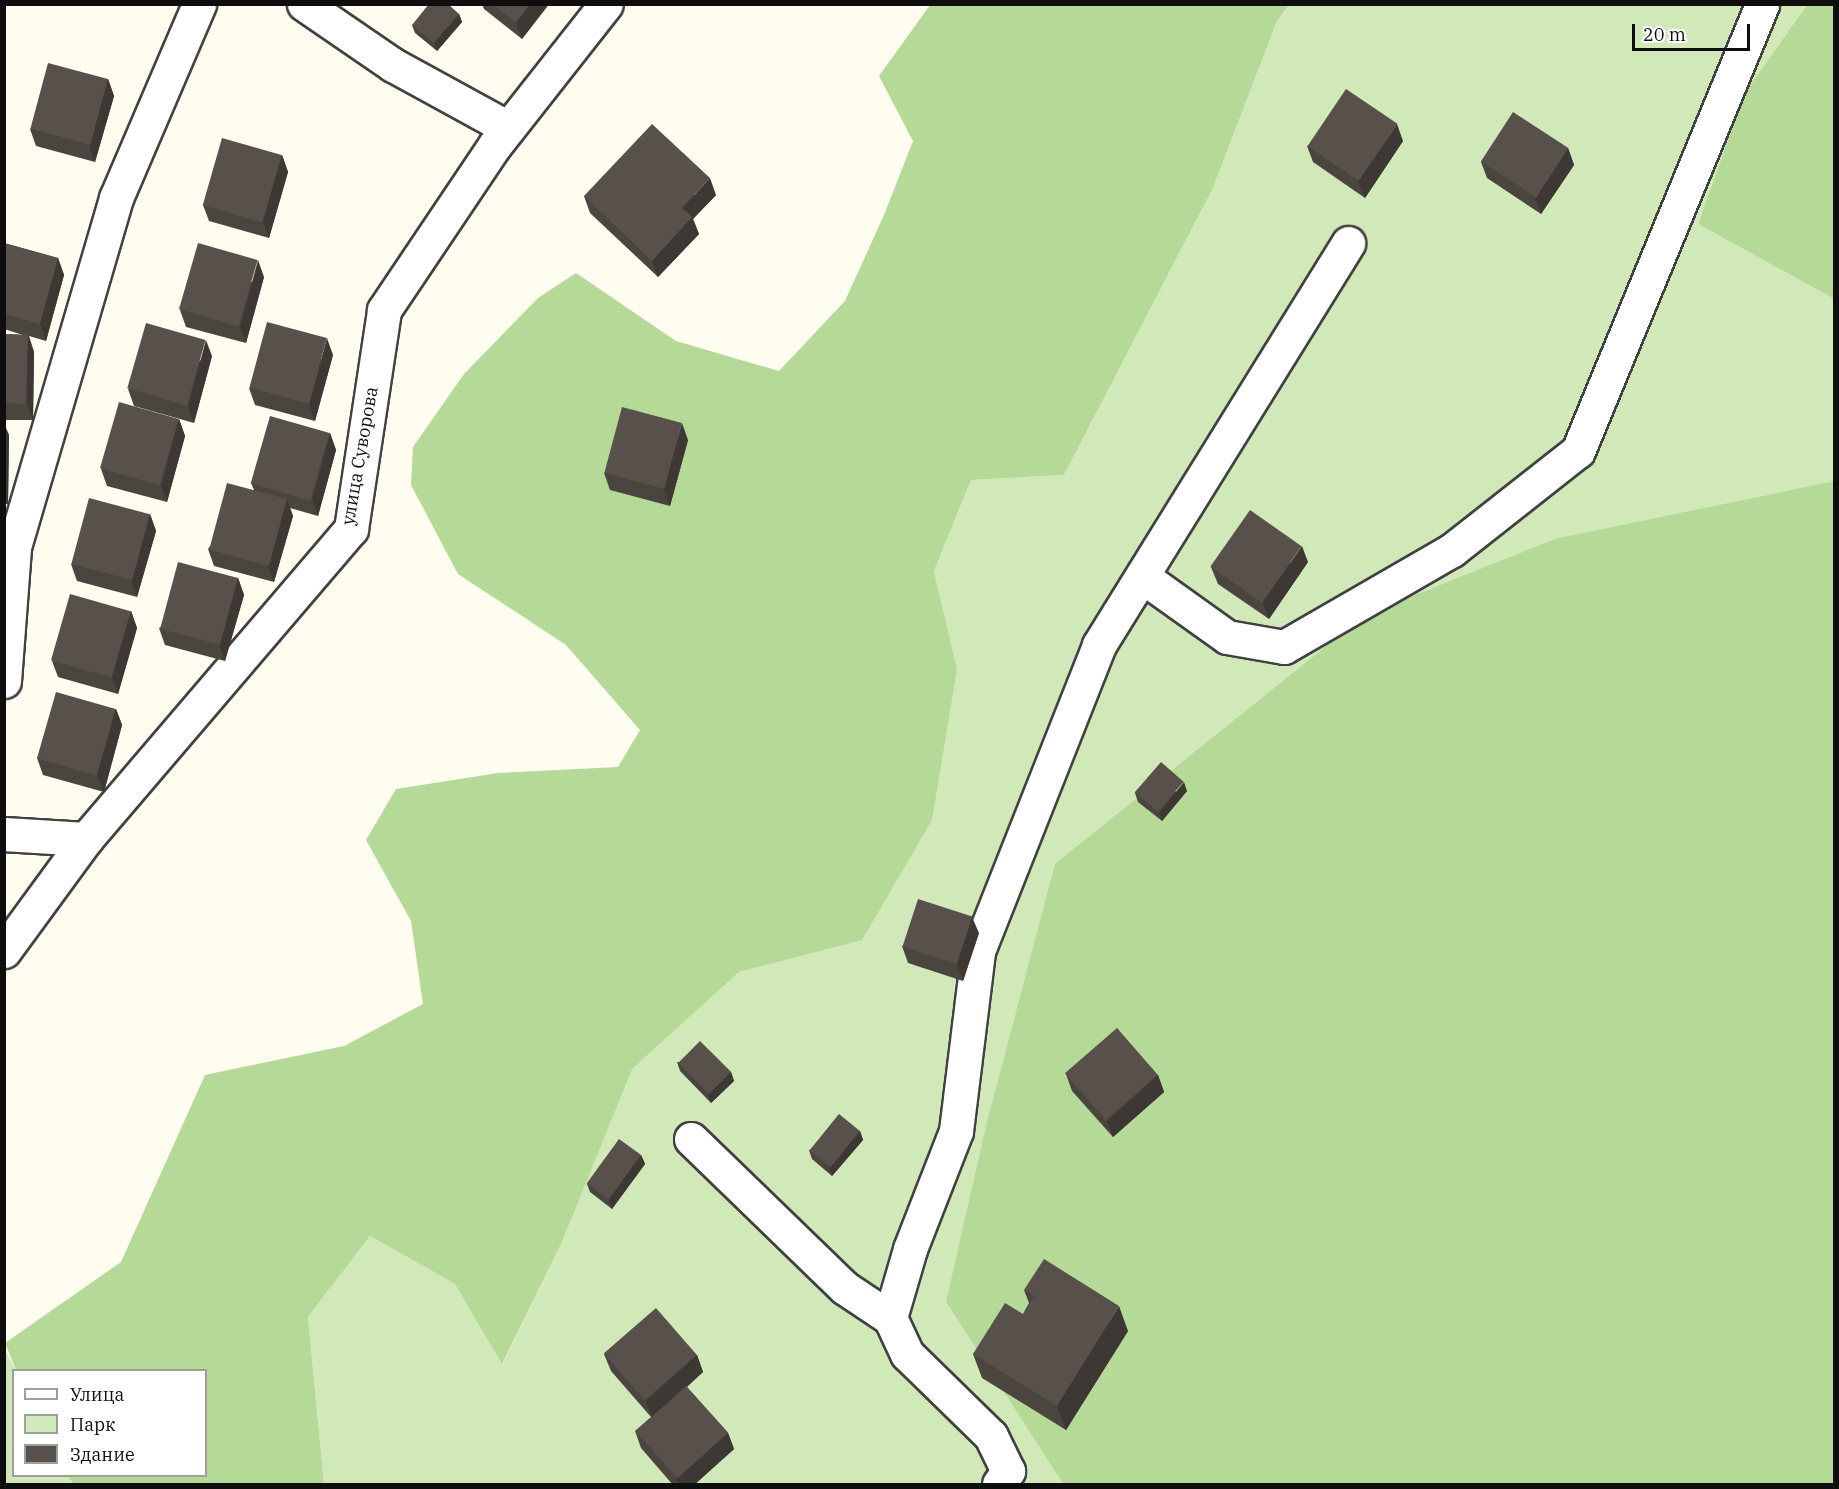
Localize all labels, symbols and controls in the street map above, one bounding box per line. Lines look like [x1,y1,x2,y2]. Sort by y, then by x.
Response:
scale bar [1635,12,1754,50]
text: 20 m [1643,23,1686,46]
street label: улица Суворова [337,385,383,527]
legend [12,1369,207,1477]
text: Улица [70,1383,124,1406]
text: Парк [70,1413,116,1436]
text: Здание [70,1443,135,1466]

